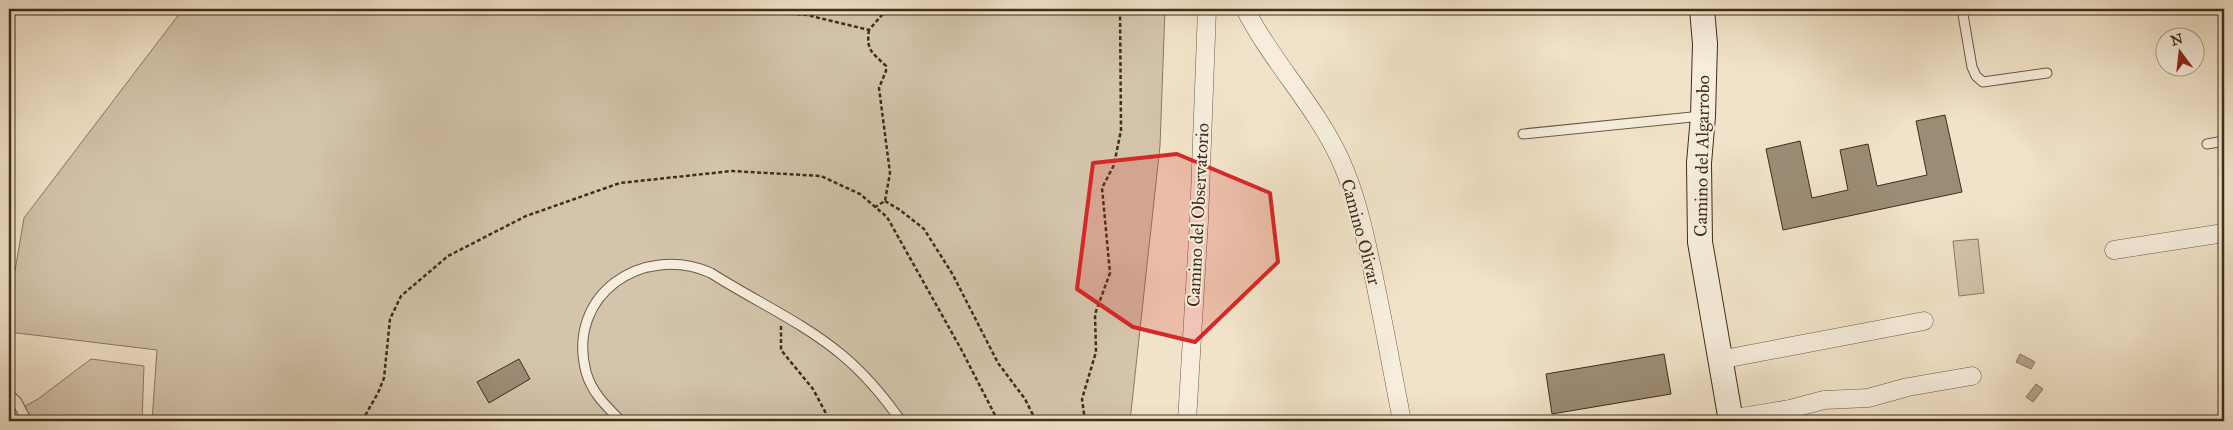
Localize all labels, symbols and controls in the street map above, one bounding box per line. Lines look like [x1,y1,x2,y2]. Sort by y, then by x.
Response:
north arrow [2156,28,2206,78]
text: N [2169,30,2185,50]
street label: Camino del Algarrobo [1690,75,1715,237]
street label: Camino del Observatorio [1182,123,1214,307]
street label: Camino Olivar [1336,176,1386,288]

